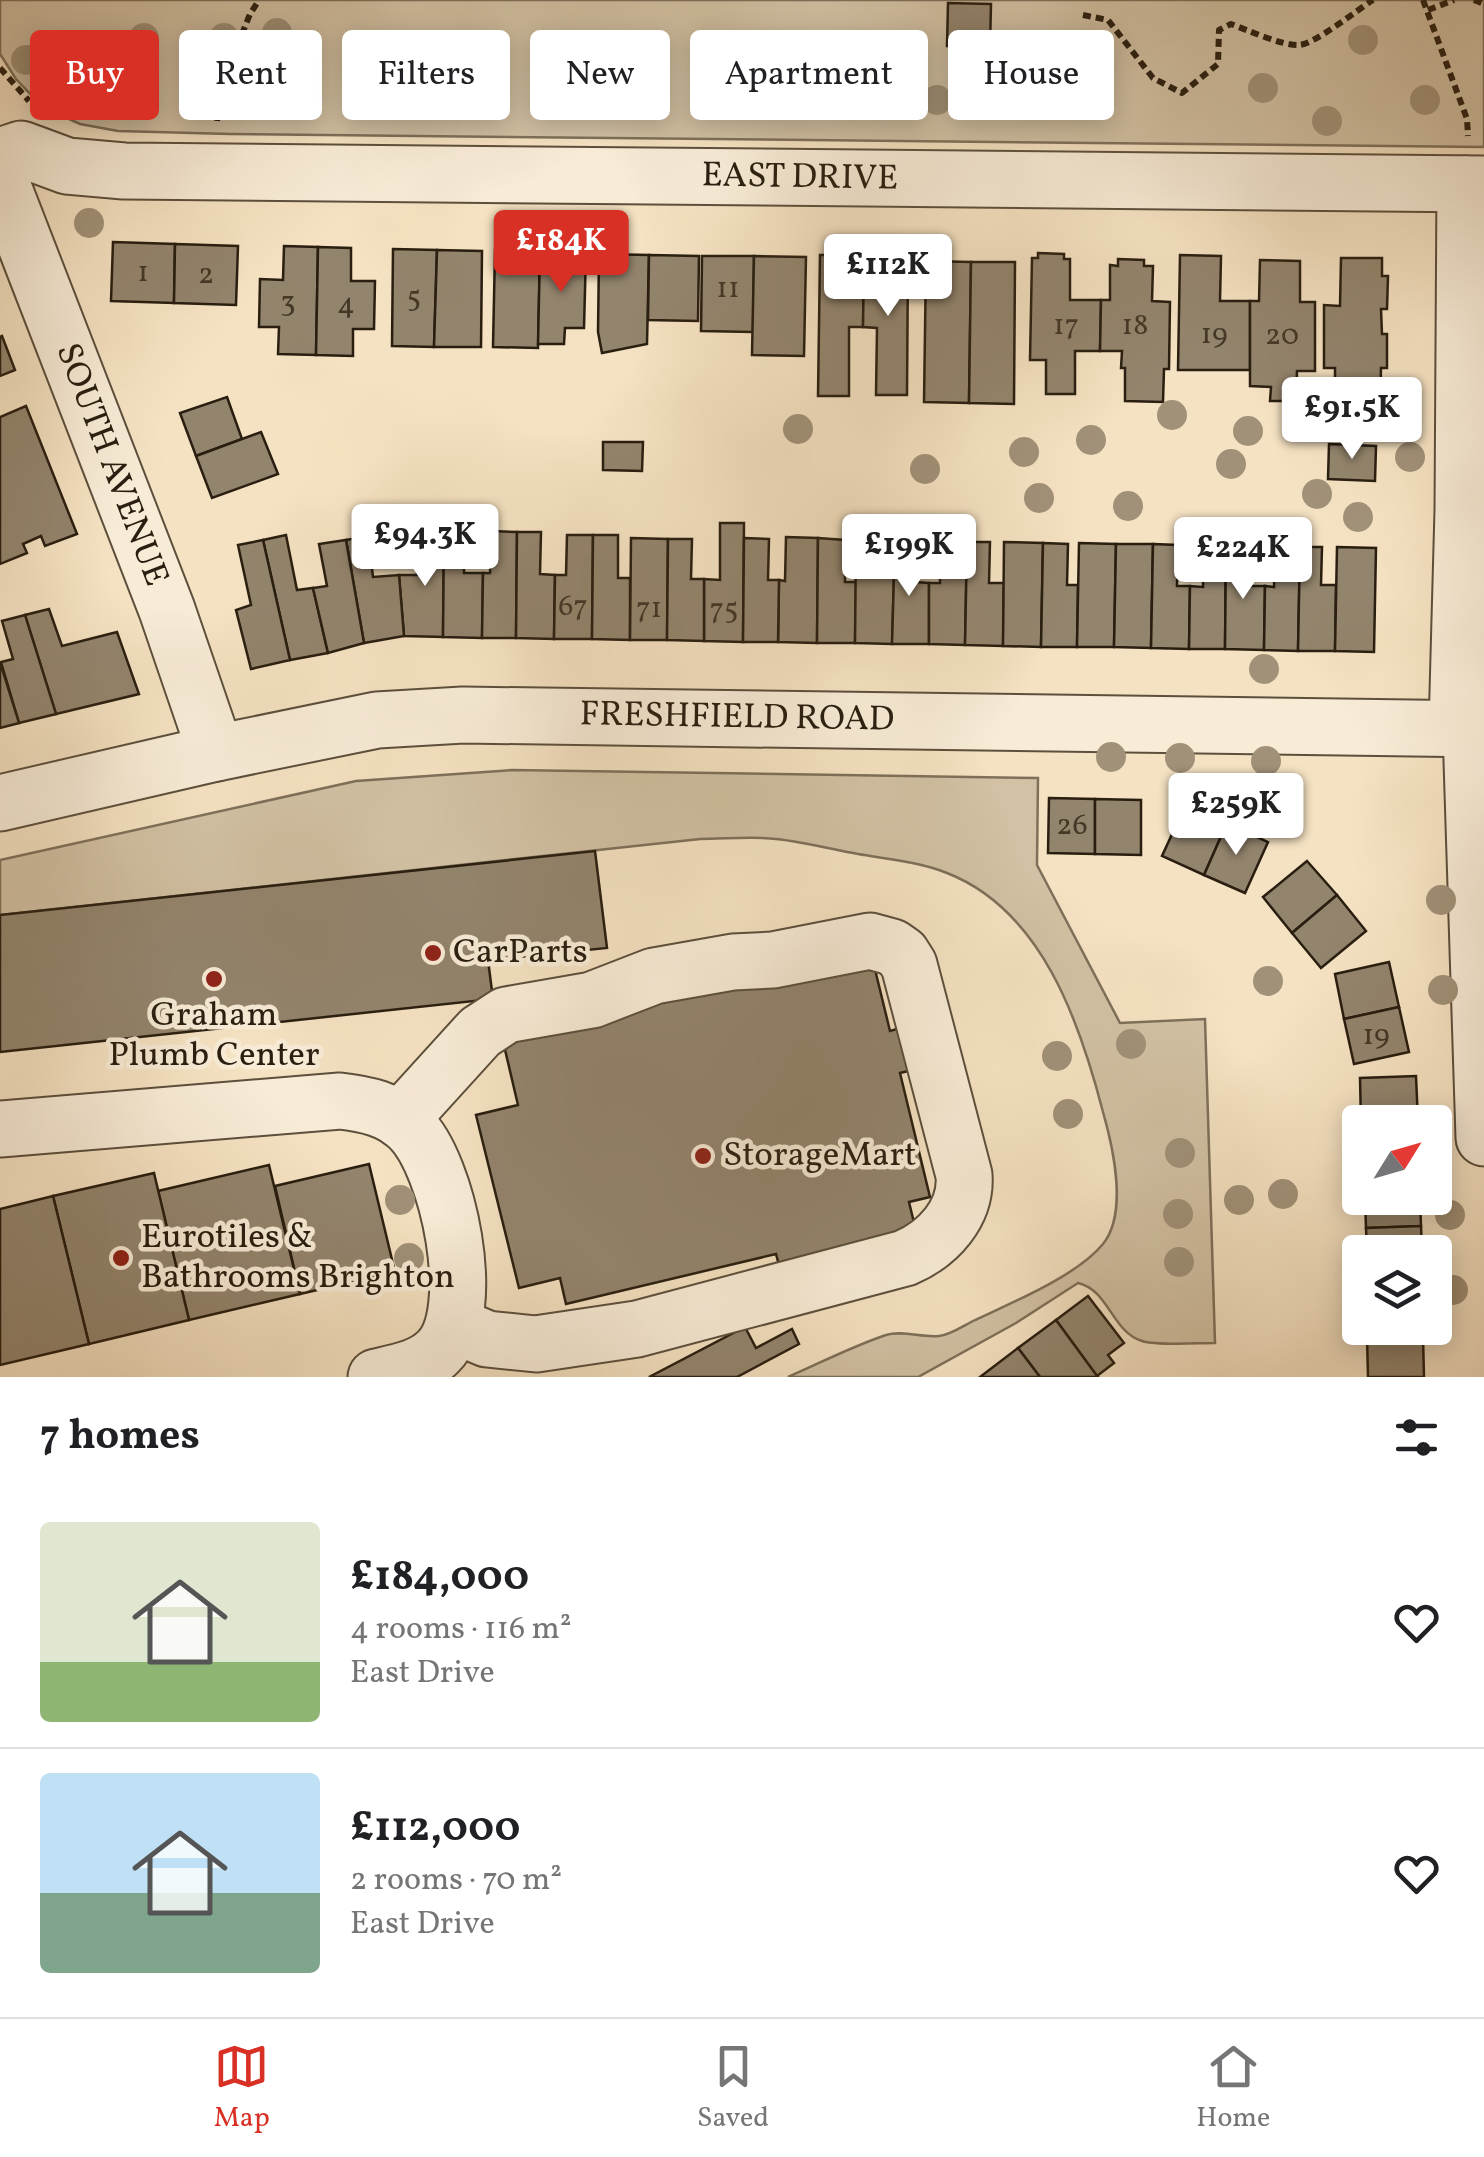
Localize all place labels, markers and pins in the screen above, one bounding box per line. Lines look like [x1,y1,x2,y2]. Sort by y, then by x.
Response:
pin: £184K [491,210,631,295]
pin: £112K [818,234,958,319]
pin: £91.5K [1271,377,1433,462]
pin: £94.3K [344,504,506,589]
pin: £199K [839,514,979,599]
pin: £224K [1173,517,1313,602]
pin: £259K [1166,773,1306,858]
place label: CarParts [453,929,588,977]
marker: CarParts [422,942,444,964]
marker: Graham Plumb Center [203,968,225,990]
place label: Graham Plumb Center [108,992,320,1080]
place label: StorageMart [723,1132,916,1180]
marker: StorageMart [692,1145,714,1167]
place label: Eurotiles & Bathrooms Brighton [141,1214,455,1302]
marker: Eurotiles & Bathrooms Brighton [110,1247,132,1269]

